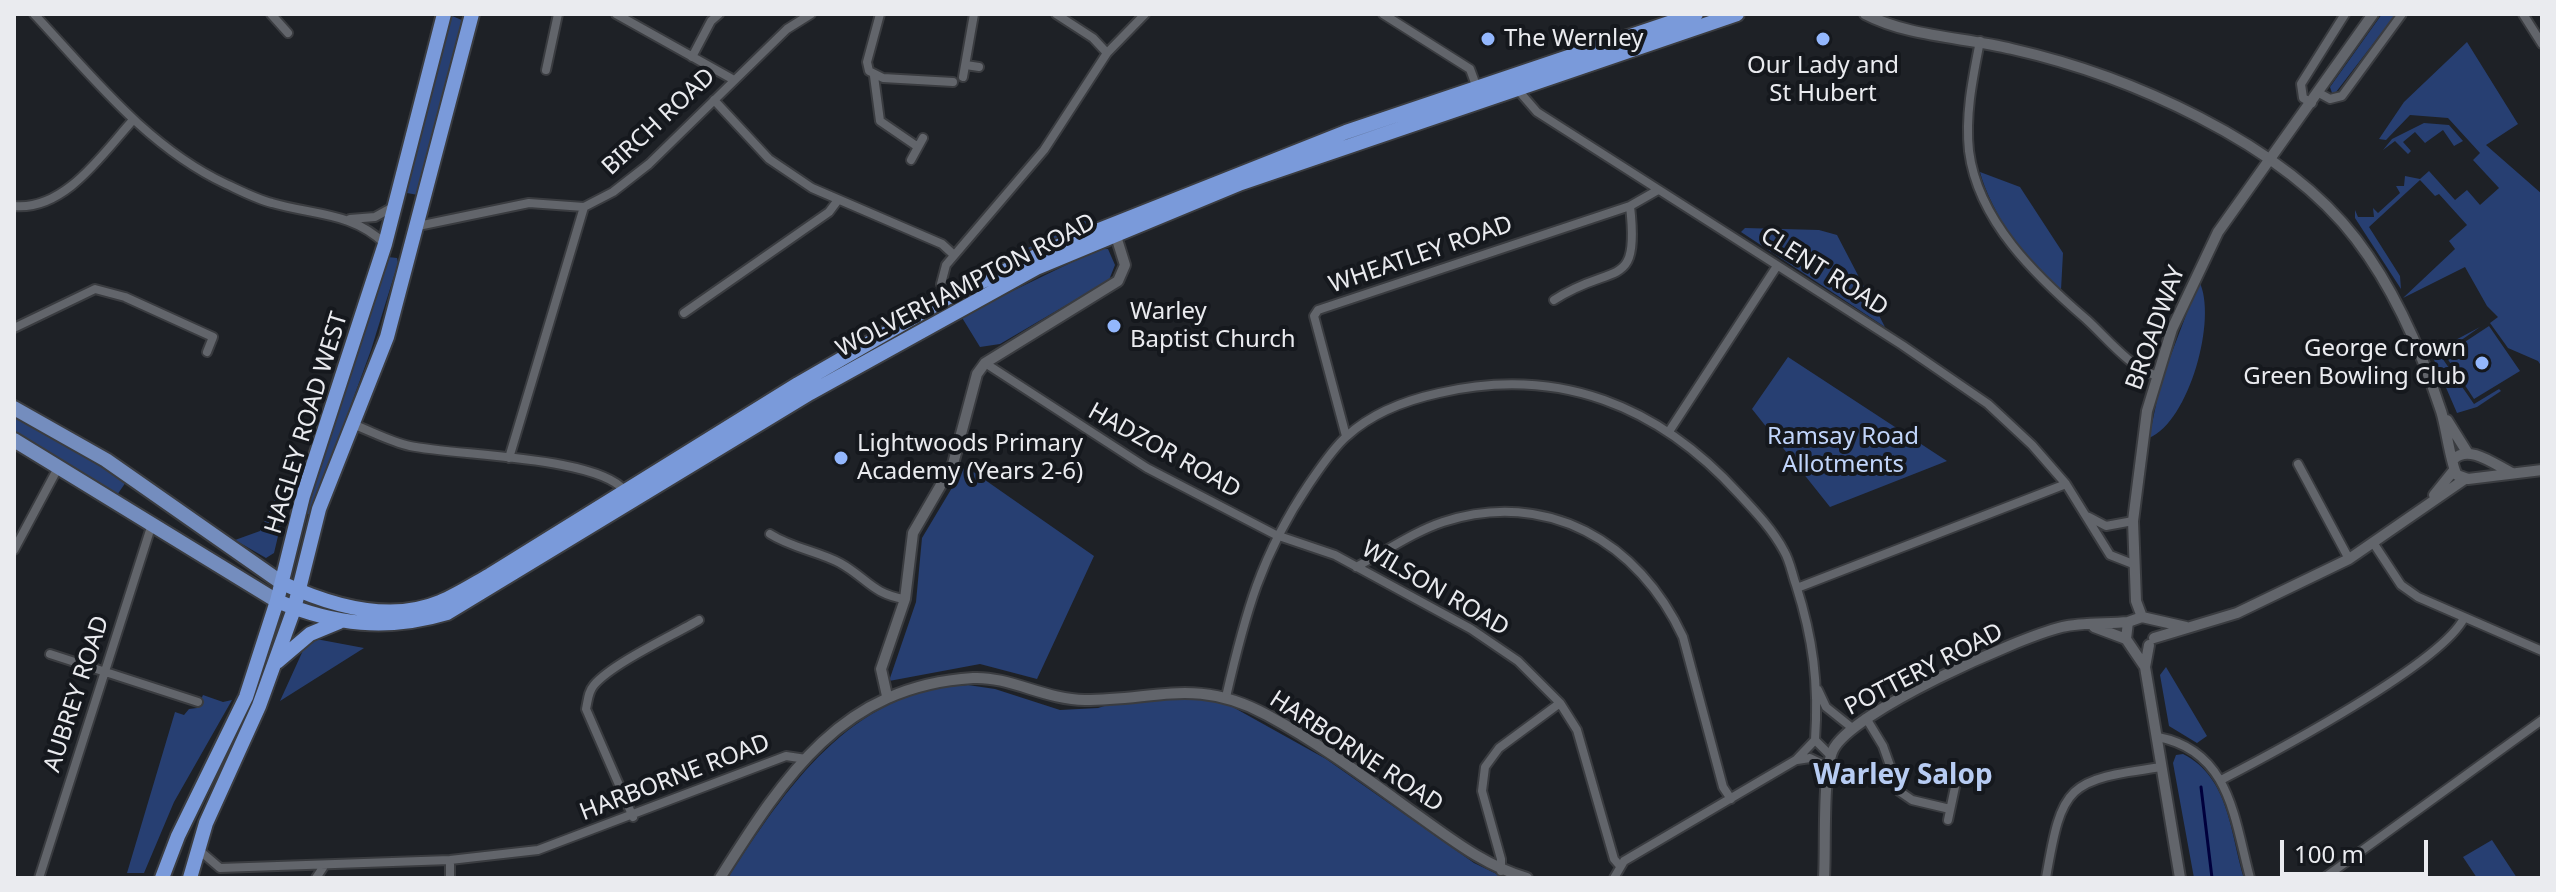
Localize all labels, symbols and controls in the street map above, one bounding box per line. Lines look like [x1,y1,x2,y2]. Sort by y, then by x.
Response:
place label: The Wernley [1504,25,1644,53]
marker: The Wernley [1479,30,1497,48]
marker: Our Lady and St Hubert [1814,30,1832,48]
place label: Our Lady and St Hubert [1747,52,1899,108]
street label: BIRCH ROAD [597,62,721,182]
street label: WOLVERHAMPTON ROAD [832,208,1100,364]
street label: WHEATLEY ROAD [1325,210,1517,300]
street label: CLENT ROAD [1755,221,1893,323]
street label: BROADWAY [2120,262,2192,394]
place label: Warley Baptist Church [1130,298,1296,354]
street label: HAGLEY ROAD WEST [260,309,354,537]
marker: Warley Baptist Church [1105,317,1123,335]
place label: George Crown Green Bowling Club [2243,335,2466,391]
marker: George Crown Green Bowling Club [2473,354,2491,372]
street label: HADZOR ROAD [1083,397,1245,505]
park label: Ramsay Road Allotments [1767,423,1919,479]
place label: Lightwoods Primary Academy (Years 2-6) [857,430,1083,486]
marker: Lightwoods Primary Academy (Years 2-6) [832,449,850,467]
street label: WILSON ROAD [1356,535,1514,643]
street label: AUBREY ROAD [38,612,116,776]
street label: POTTERY ROAD [1840,618,2008,722]
street label: HARBORNE ROAD [1264,685,1448,819]
street label: HARBORNE ROAD [576,729,774,827]
district label: Warley Salop [1813,759,1993,793]
scale bar [2284,824,2432,874]
text: 100 m [2294,837,2364,870]

